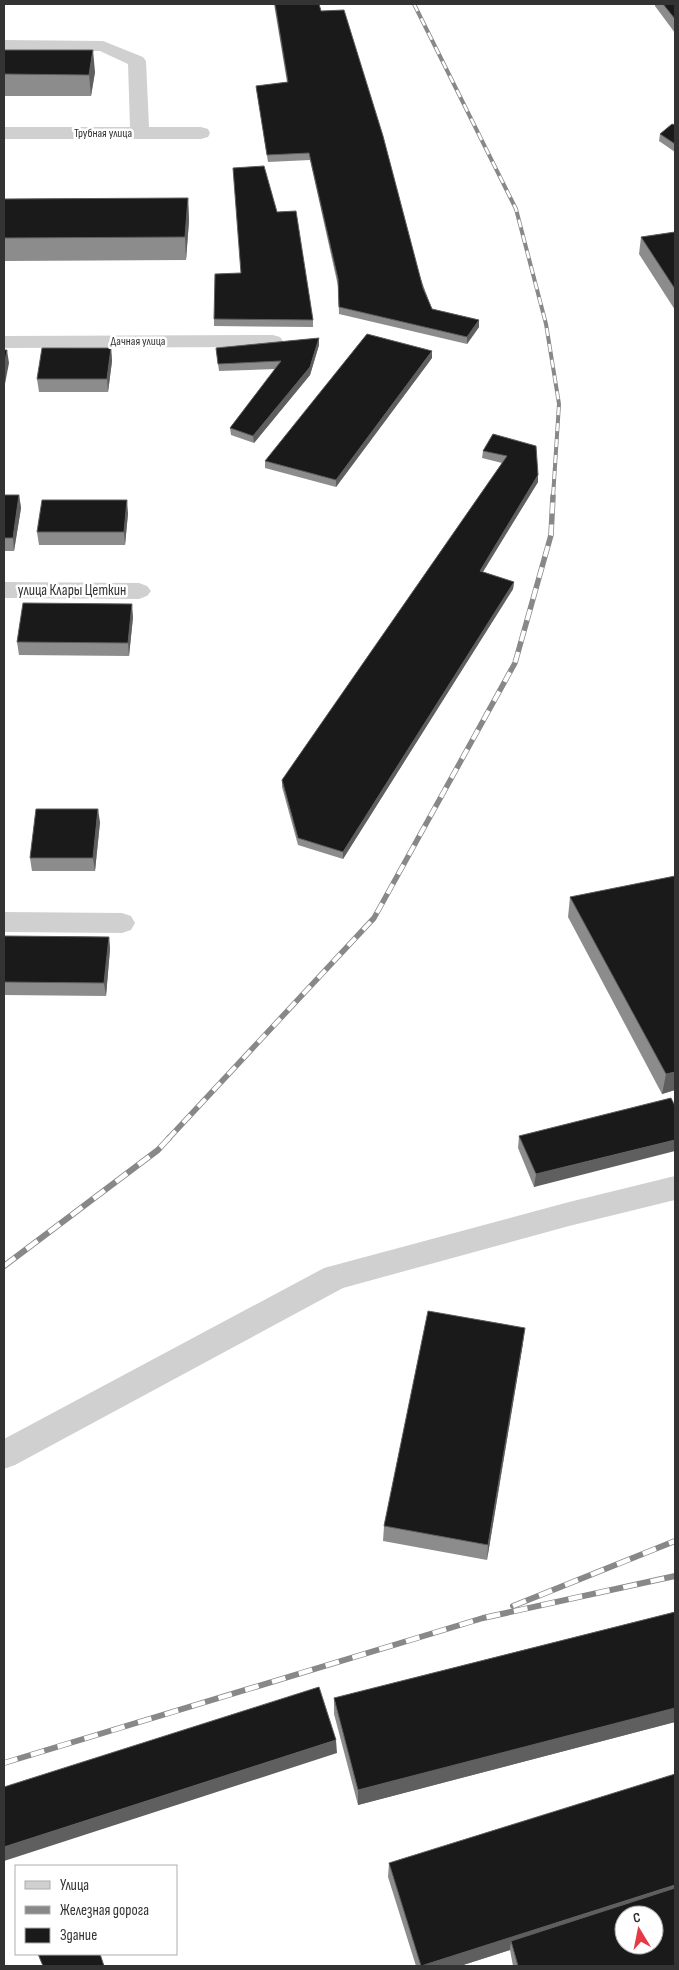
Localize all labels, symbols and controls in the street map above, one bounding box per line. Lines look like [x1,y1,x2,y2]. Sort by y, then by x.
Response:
street label: Трубная улица [74,126,132,141]
street label: Дачная улица [111,334,166,349]
street label: улица Клары Цеткин [18,581,126,600]
legend [15,1865,178,1955]
text: Улица [60,1876,89,1895]
text: Железная дорога [60,1901,149,1920]
north arrow [614,1905,664,1955]
text: С [632,1909,642,1927]
text: Здание [60,1926,97,1945]

